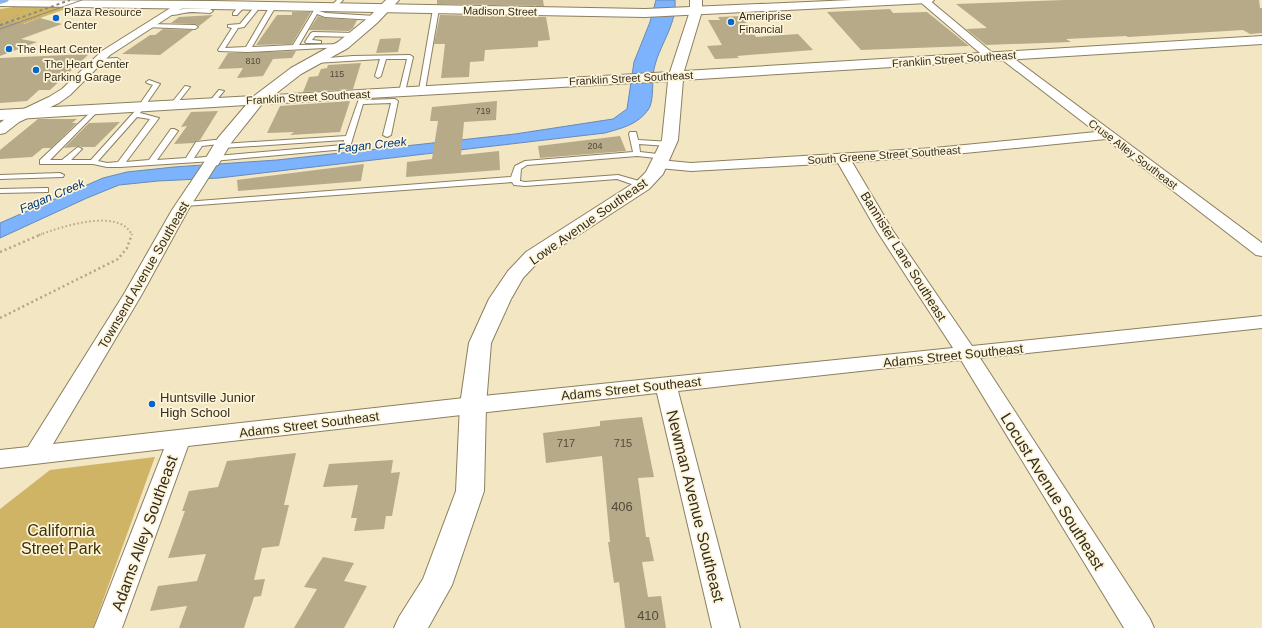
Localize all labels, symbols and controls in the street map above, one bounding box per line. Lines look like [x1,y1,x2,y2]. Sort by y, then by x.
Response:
street label: Madison Street [463,4,537,18]
place label: Plaza Resource Center [64,6,142,31]
place label: Ameriprise Financial [739,10,792,35]
marker: Plaza Resource Center [51,13,61,23]
marker: Ameriprise Financial [726,17,736,27]
place label: The Heart Center [17,43,102,55]
marker: The Heart Center [4,44,14,54]
street label: Franklin Street Southeast [892,49,1016,69]
house number: 810 [245,56,261,66]
place label: The Heart Center Parking Garage [44,58,129,83]
marker: The Heart Center Parking Garage [31,65,41,75]
house number: 115 [330,69,344,79]
street label: Franklin Street Southeast [569,69,693,87]
street label: Franklin Street Southeast [246,88,370,106]
house number: 719 [475,106,491,116]
street label: Cruse Alley Southeast [1086,117,1180,191]
water label: Fagan Creek [337,134,408,156]
house number: 204 [587,141,603,151]
street label: South Greene Street Southeast [807,144,961,166]
street label: Lowe Avenue Southeast [527,175,650,268]
water label: Fagan Creek [17,176,88,216]
street label: Bannister Lane Southeast [858,189,950,324]
street label: Townsend Avenue Southeast [95,199,192,352]
street label: Adams Street Southeast [882,341,1024,370]
street label: Adams Street Southeast [560,374,702,403]
place label: Huntsville Junior High School [160,390,256,420]
marker: Huntsville Junior High School [147,399,157,409]
street label: Adams Street Southeast [238,408,380,441]
street label: Newman Avenue Southeast [663,408,728,604]
street label: Locust Avenue Southeast [997,410,1108,573]
house number: 717 [557,437,575,449]
house number: 715 [614,437,632,449]
street label: Adams Alley Southeast [108,452,181,613]
house number: 406 [611,499,633,514]
park label: California Street Park [21,522,102,557]
house number: 410 [637,608,659,623]

